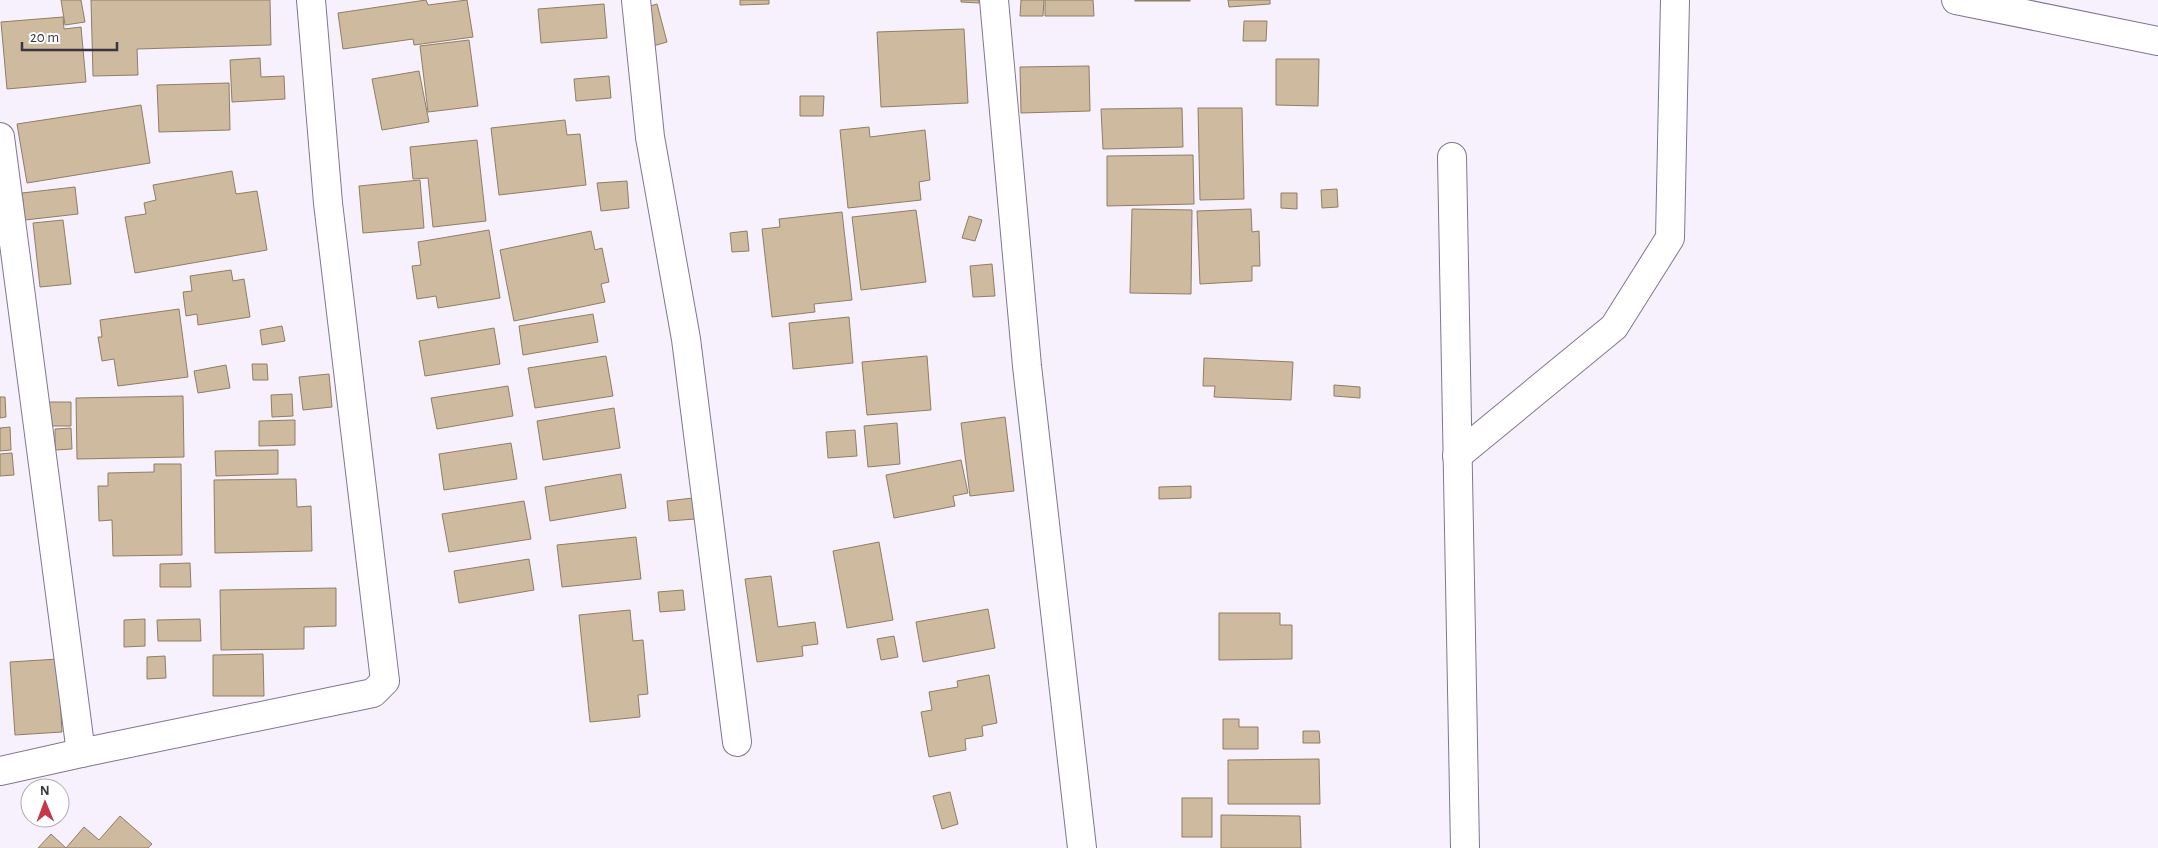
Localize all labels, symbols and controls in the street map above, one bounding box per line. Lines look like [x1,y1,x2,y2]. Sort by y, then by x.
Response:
scale bar [22,20,118,52]
text: 20 m [30,30,59,45]
north arrow [20,778,70,828]
text: N [40,784,50,798]

